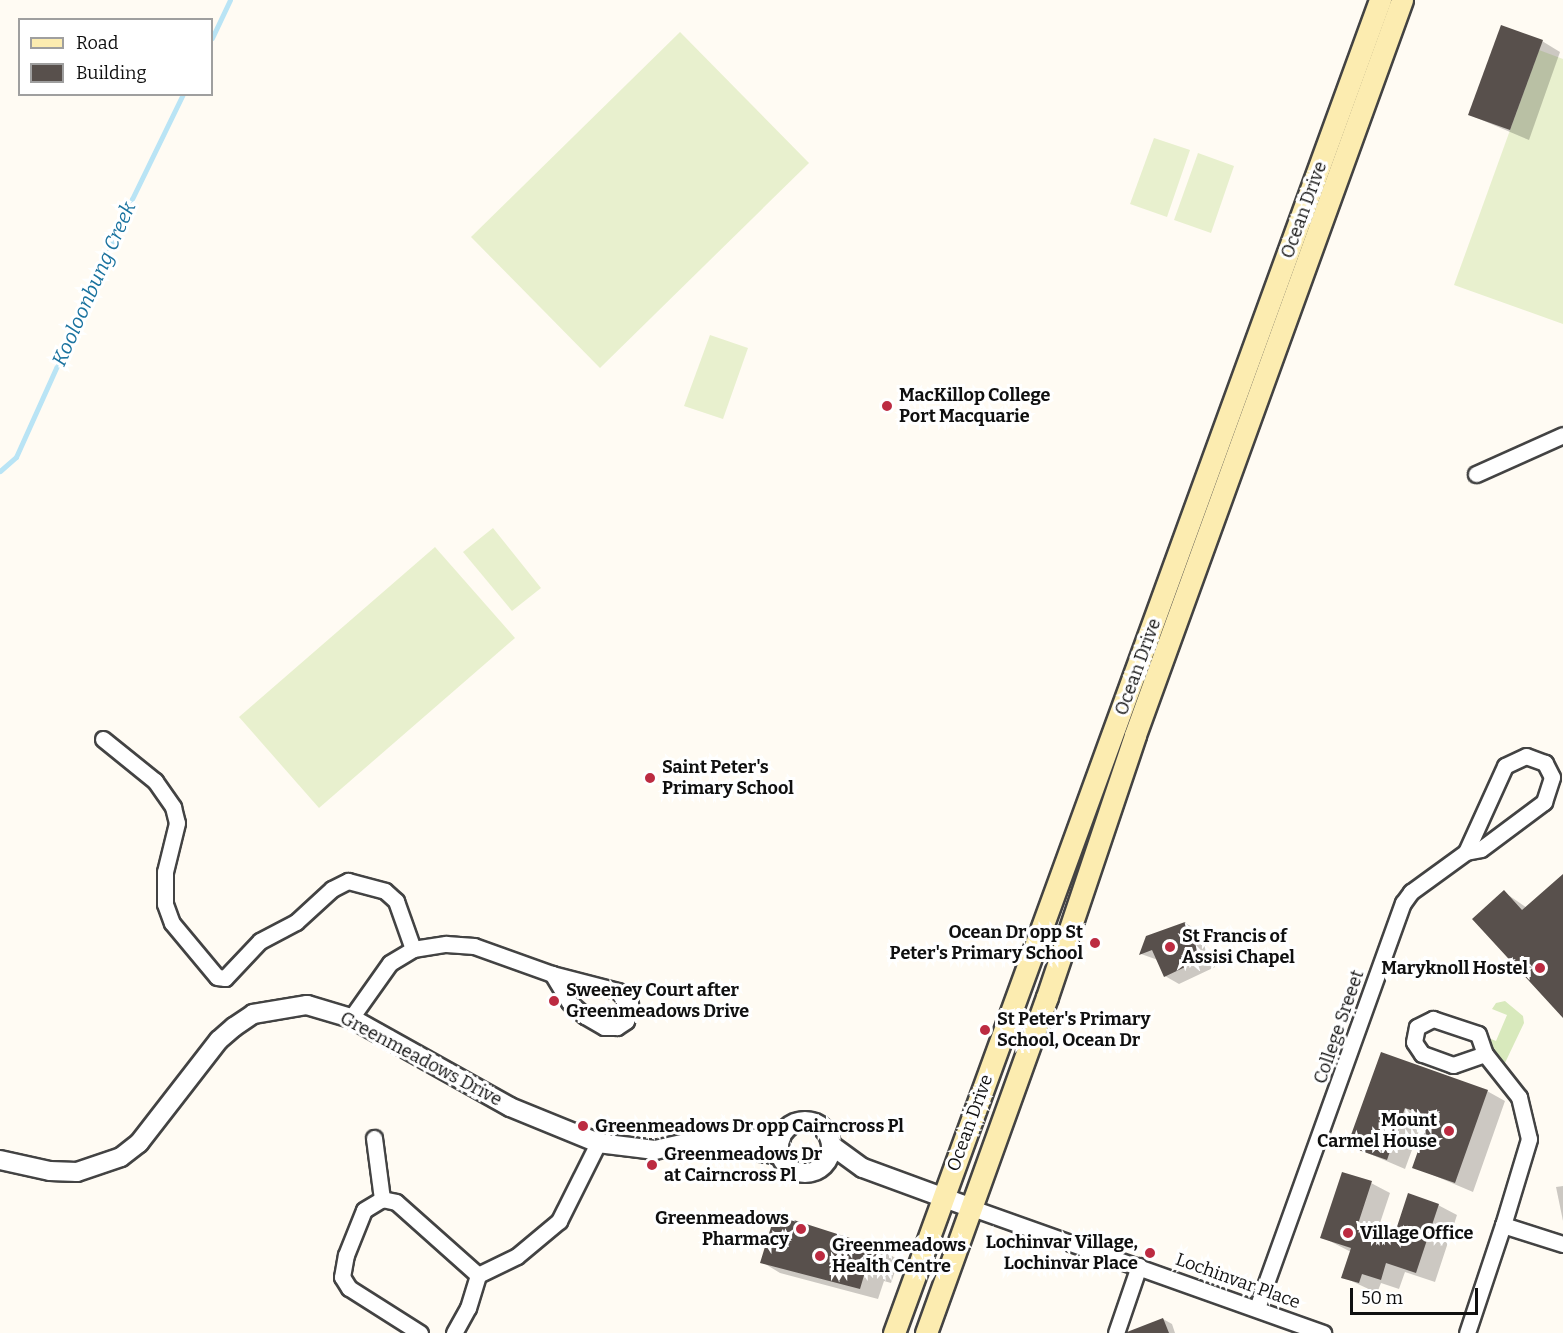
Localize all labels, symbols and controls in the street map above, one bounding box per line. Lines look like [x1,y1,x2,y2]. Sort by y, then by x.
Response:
legend [18,18,213,96]
text: Road [76,32,118,54]
text: Building [76,62,147,84]
street label: Ocean Drive [1277,159,1331,261]
water label: Kooloonbung Creek [47,198,141,370]
place label: MacKillop College Port Macquarie [899,385,1050,428]
marker: MacKillop College Port Macquarie [880,399,894,413]
street label: Ocean Drive [1111,616,1165,718]
place label: Saint Peter's Primary School [662,757,794,800]
marker: Saint Peter's Primary School [643,771,657,785]
place label: Ocean Dr opp St Peter's Primary School [890,922,1083,964]
place label: St Francis of Assisi Chapel [1182,926,1295,968]
marker: Ocean Dr opp St Peter's Primary School [1088,936,1102,950]
marker: St Francis of Assisi Chapel [1163,940,1177,954]
place label: Maryknoll Hostel [1381,957,1528,979]
marker: Maryknoll Hostel [1533,961,1547,975]
street label: College Sreeet [1309,967,1369,1087]
place label: Sweeney Court after Greenmeadows Drive [566,980,749,1022]
marker: Sweeney Court after Greenmeadows Drive [547,994,561,1008]
street label: Greenmeadows Drive [336,1007,506,1111]
place label: St Peter's Primary School, Ocean Dr [997,1009,1151,1052]
marker: St Peter's Primary School, Ocean Dr [978,1023,992,1037]
street label: Ocean Drive [943,1072,997,1174]
place label: Mount Carmel House [1317,1110,1437,1152]
place label: Greenmeadows Dr opp Cairncross Pl [595,1115,904,1137]
marker: Greenmeadows Dr opp Cairncross Pl [576,1119,590,1133]
marker: Mount Carmel House [1442,1124,1456,1138]
place label: Greenmeadows Dr at Cairncross Pl [664,1144,822,1186]
marker: Greenmeadows Dr at Cairncross Pl [645,1158,659,1172]
place label: Greenmeadows Pharmacy [655,1208,789,1250]
marker: Greenmeadows Pharmacy [794,1222,808,1236]
place label: Village Office [1360,1222,1473,1244]
marker: Village Office [1341,1226,1355,1240]
place label: Lochinvar Village, Lochinvar Place [986,1232,1138,1274]
place label: Greenmeadows Health Centre [832,1235,966,1278]
marker: Lochinvar Village, Lochinvar Place [1143,1246,1157,1260]
street label: Lochinvar Place [1173,1248,1303,1314]
marker: Greenmeadows Health Centre [813,1249,827,1263]
scale bar [1353,1276,1480,1314]
text: 50 m [1361,1287,1403,1309]

